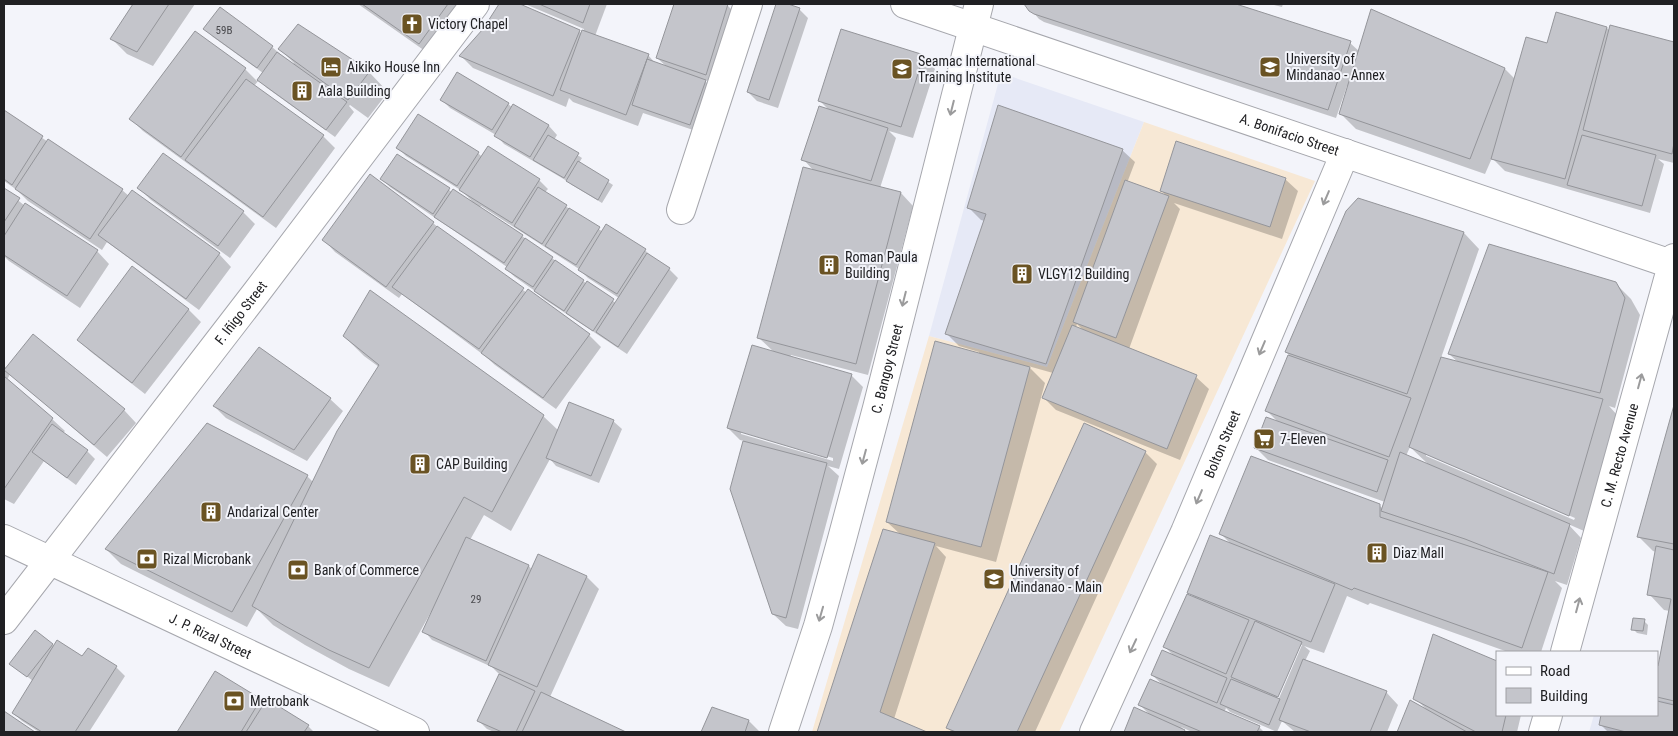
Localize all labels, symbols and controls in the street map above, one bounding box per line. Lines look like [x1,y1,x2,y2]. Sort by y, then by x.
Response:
church icon: Victory Chapel [400,12,424,36]
place label: Victory Chapel [428,16,508,32]
house number: 59B [216,24,232,37]
place label: University of Mindanao - Annex [1286,51,1385,83]
place label: Seamac International Training Institute [918,53,1035,85]
hotel icon: Aikiko House Inn [319,55,343,79]
school or university icon: University of Mindanao - Annex [1258,55,1282,79]
school or university icon: Seamac International Training Institute [890,57,914,81]
place label: Aikiko House Inn [347,59,440,75]
building icon: Aala Building [290,79,314,103]
place label: Aala Building [318,83,391,99]
one-way arrow [947,99,956,115]
street label: A. Bonifacio Street [1238,110,1341,159]
one-way arrow [1320,190,1330,205]
place label: Roman Paula Building [845,249,918,281]
building icon: Roman Paula Building [817,253,841,277]
building icon: VLGY12 Building [1010,262,1034,286]
place label: VLGY12 Building [1038,266,1129,282]
street label: F. Iñigo Street [211,278,270,347]
one-way arrow [899,291,908,307]
street label: C. Bangoy Street [868,322,906,415]
one-way arrow [1257,340,1267,355]
one-way arrow [1636,374,1645,390]
street label: C. M. Recto Avenue [1597,401,1642,509]
street label: Bolton Street [1201,408,1243,480]
supermarket icon: 7-Eleven [1252,427,1276,451]
place label: 7-Eleven [1280,431,1326,447]
one-way arrow [858,448,868,464]
building icon: CAP Building [408,452,432,476]
place label: CAP Building [436,456,508,472]
one-way arrow [1194,490,1203,505]
building icon: Andarizal Center [199,500,223,524]
place label: Andarizal Center [227,504,319,520]
building icon: Diaz Mall [1365,541,1389,565]
place label: Diaz Mall [1393,545,1444,561]
bank icon: Rizal Microbank [135,547,159,571]
place label: Rizal Microbank [163,551,252,567]
bank icon: Bank of Commerce [286,558,310,582]
place label: Bank of Commerce [314,562,420,578]
place label: University of Mindanao - Main [1010,563,1102,595]
school or university icon: University of Mindanao - Main [982,567,1006,591]
house number: 29 [471,593,481,606]
one-way arrow [1573,598,1583,614]
one-way arrow [816,605,825,621]
street label: J. P. Rizal Street [167,610,254,662]
one-way arrow [1127,638,1137,653]
legend [1496,651,1658,716]
text: Road [1540,662,1570,680]
text: Building [1540,687,1588,705]
bank icon: Metrobank [222,689,246,713]
place label: Metrobank [250,693,310,709]

